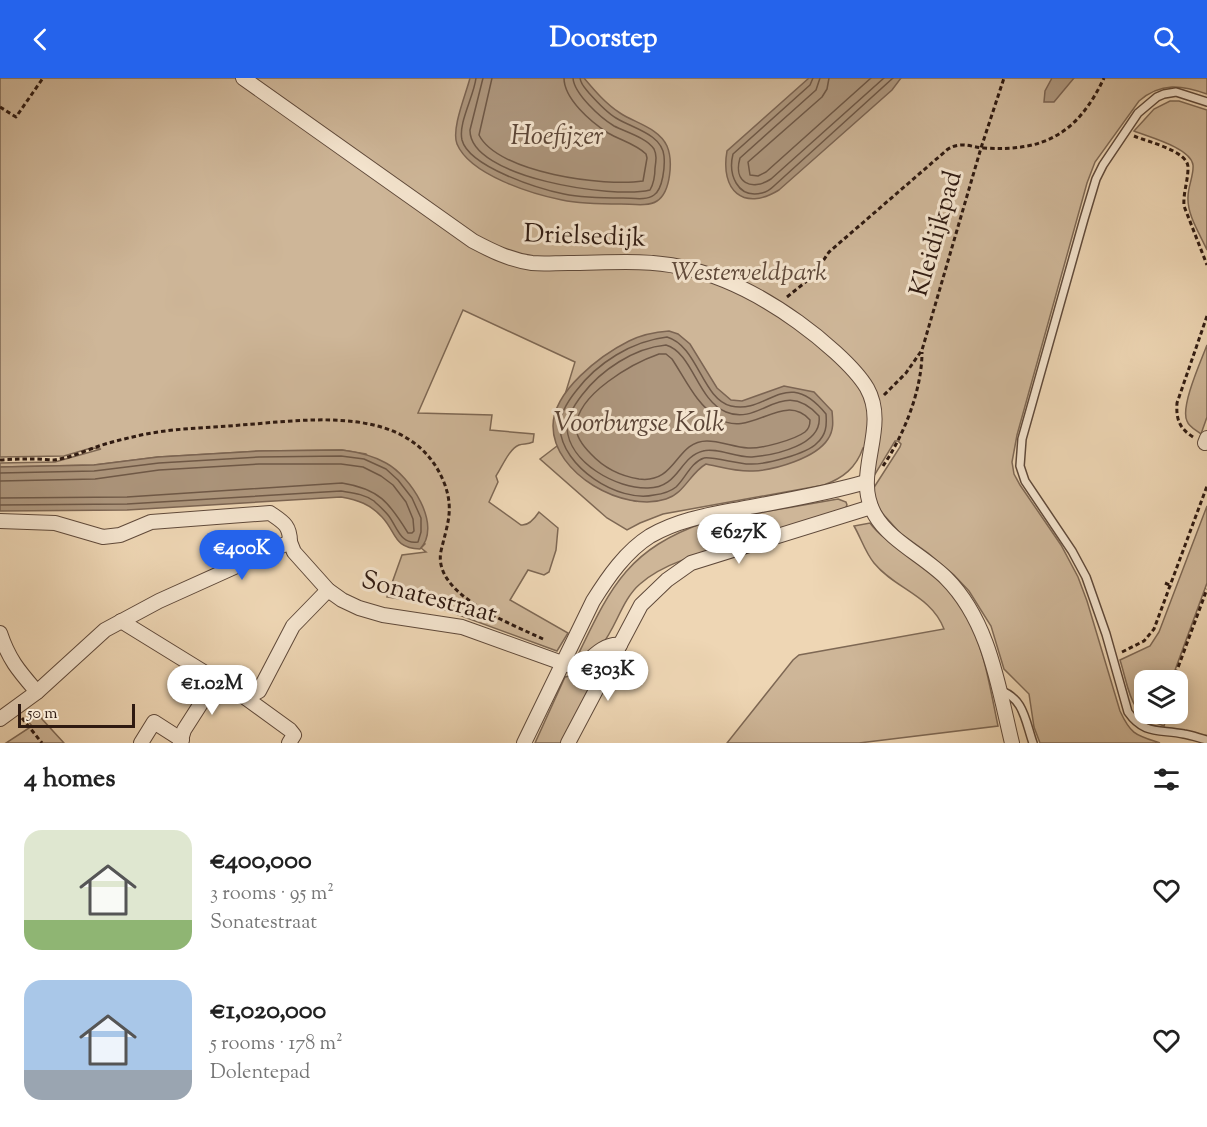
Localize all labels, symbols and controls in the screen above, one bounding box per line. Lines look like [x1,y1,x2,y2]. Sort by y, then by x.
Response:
text: Doorstep [549,20,658,59]
icon: back [24,23,57,56]
icon: search [1150,23,1183,56]
water label: Hoefijzer [510,118,604,157]
street label: Kleidijkpad [901,167,973,301]
street label: Drielsedijk [523,216,647,258]
park label: Westerveldpark [671,255,827,292]
water label: Voorburgse Kolk [554,405,724,444]
pin: €627K [697,514,781,565]
text: €627K [711,519,767,548]
pin: €400K [200,530,284,581]
text: €400K [213,535,271,564]
street label: Sonatestraat [357,562,501,634]
pin: €303K [566,651,650,702]
text: €303K [581,656,635,685]
pin: €1.02M [163,665,261,716]
text: €1.02M [181,670,243,699]
map controls [1134,670,1188,724]
button: layers [1134,670,1188,724]
scale bar [18,701,135,728]
text: 50 m [27,703,58,726]
text: 4 homes [24,761,115,798]
icon: filters [1150,763,1183,796]
text: €400,000 [210,843,312,880]
icon: home [72,854,144,926]
icon: heart [1150,874,1183,907]
text: 3 rooms · 95 m² [210,880,334,909]
text: Sonatestraat [210,909,317,938]
text: €1,020,000 [210,993,326,1030]
icon: home [72,1004,144,1076]
icon: heart [1150,1024,1183,1057]
text: 5 rooms · 178 m² [210,1030,343,1059]
text: Dolentepad [210,1059,310,1088]

